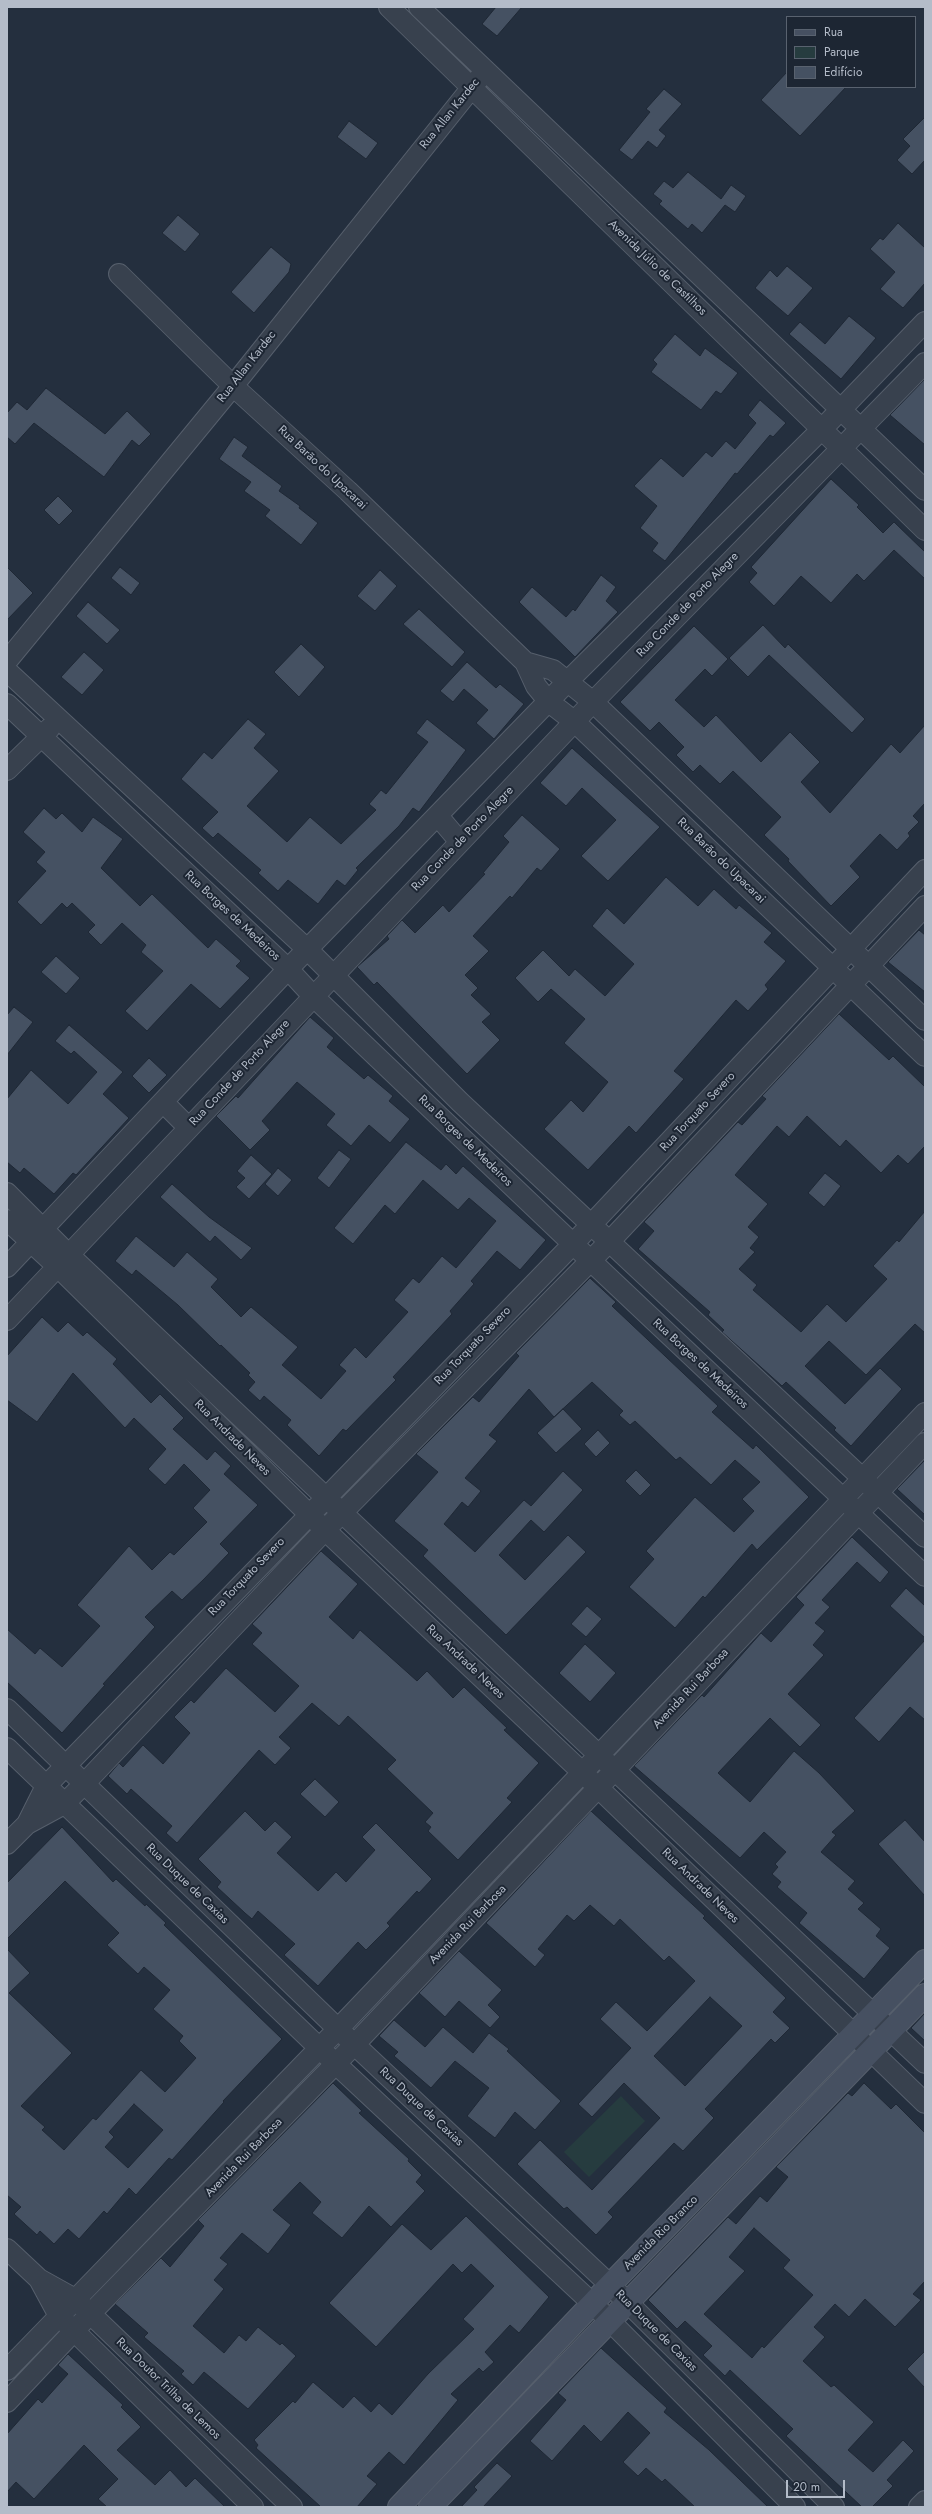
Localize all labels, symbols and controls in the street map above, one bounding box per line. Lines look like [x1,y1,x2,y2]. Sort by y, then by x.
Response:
legend [786,16,916,88]
text: Rua [824,23,843,41]
text: Parque [824,43,859,61]
text: Edifício [824,63,863,81]
street label: Rua Allan Kardec [417,76,483,152]
street label: Avenida Júlio de Castilhos [605,217,709,319]
street label: Rua Allan Kardec [215,328,279,406]
street label: Rua Barão do Upacarai [274,423,370,513]
street label: Rua Conde de Porto Alegre [634,549,742,661]
street label: Rua Conde de Porto Alegre [409,783,517,895]
street label: Rua Barão do Upacarai [674,815,768,907]
street label: Rua Borges de Medeiros [181,868,283,964]
street label: Rua Conde de Porto Alegre [187,1017,293,1129]
street label: Rua Torquato Severo [657,1069,739,1155]
street label: Rua Borges de Medeiros [415,1092,515,1190]
street label: Rua Torquato Severo [432,1304,514,1388]
street label: Rua Borges de Medeiros [649,1316,751,1412]
street label: Rua Andrade Neves [191,1397,273,1479]
street label: Rua Torquato Severo [206,1535,288,1619]
street label: Rua Andrade Neves [423,1622,507,1702]
street label: Avenida Rui Barbosa [650,1646,732,1732]
street label: Rua Duque de Caxias [143,1841,231,1927]
street label: Rua Andrade Neves [659,1846,741,1926]
street label: Avenida Rui Barbosa [427,1882,509,1968]
street label: Rua Duque de Caxias [376,2065,466,2149]
street label: Avenida Rui Barbosa [203,2115,285,2201]
street label: Avenida Rio Branco [621,2193,701,2273]
street label: Rua Duque de Caxias [612,2287,700,2375]
street label: Rua Doutor Trilha de Lemos [113,2335,223,2443]
scale bar [788,2472,847,2498]
text: 20 m [793,2478,820,2496]

